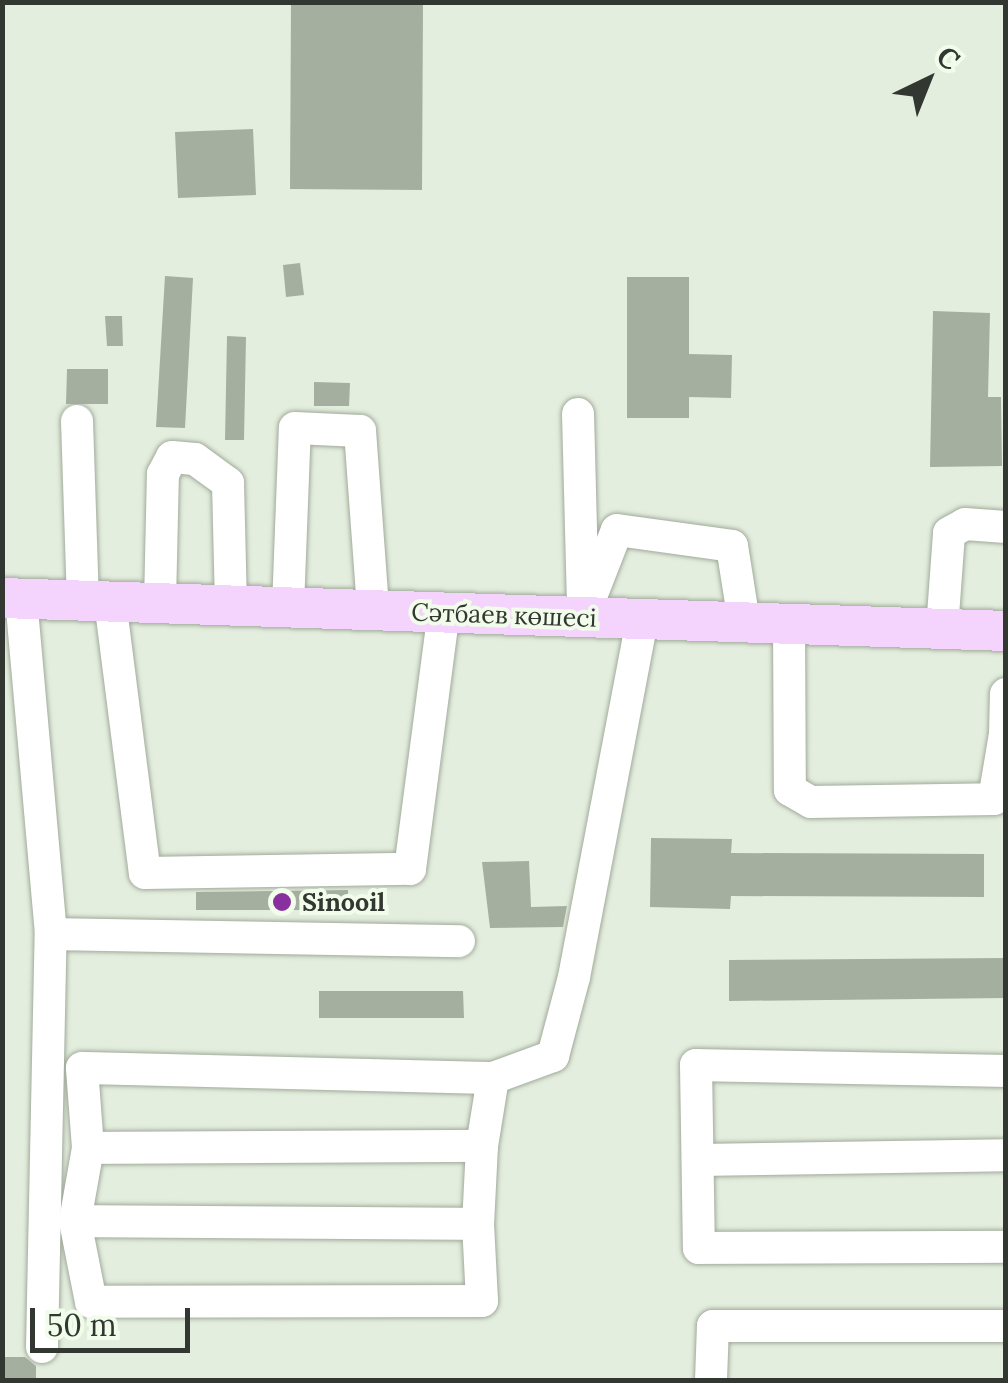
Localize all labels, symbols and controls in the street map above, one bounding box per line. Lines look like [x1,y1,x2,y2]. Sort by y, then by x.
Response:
north arrow [878,30,978,130]
text: С [929,38,968,78]
street label: Сәтбаев көшесі [411,597,597,633]
place label: Sinooil [302,887,385,917]
marker: Sinooil [271,891,293,913]
scale bar [35,1288,195,1350]
text: 50 m [47,1306,117,1344]

